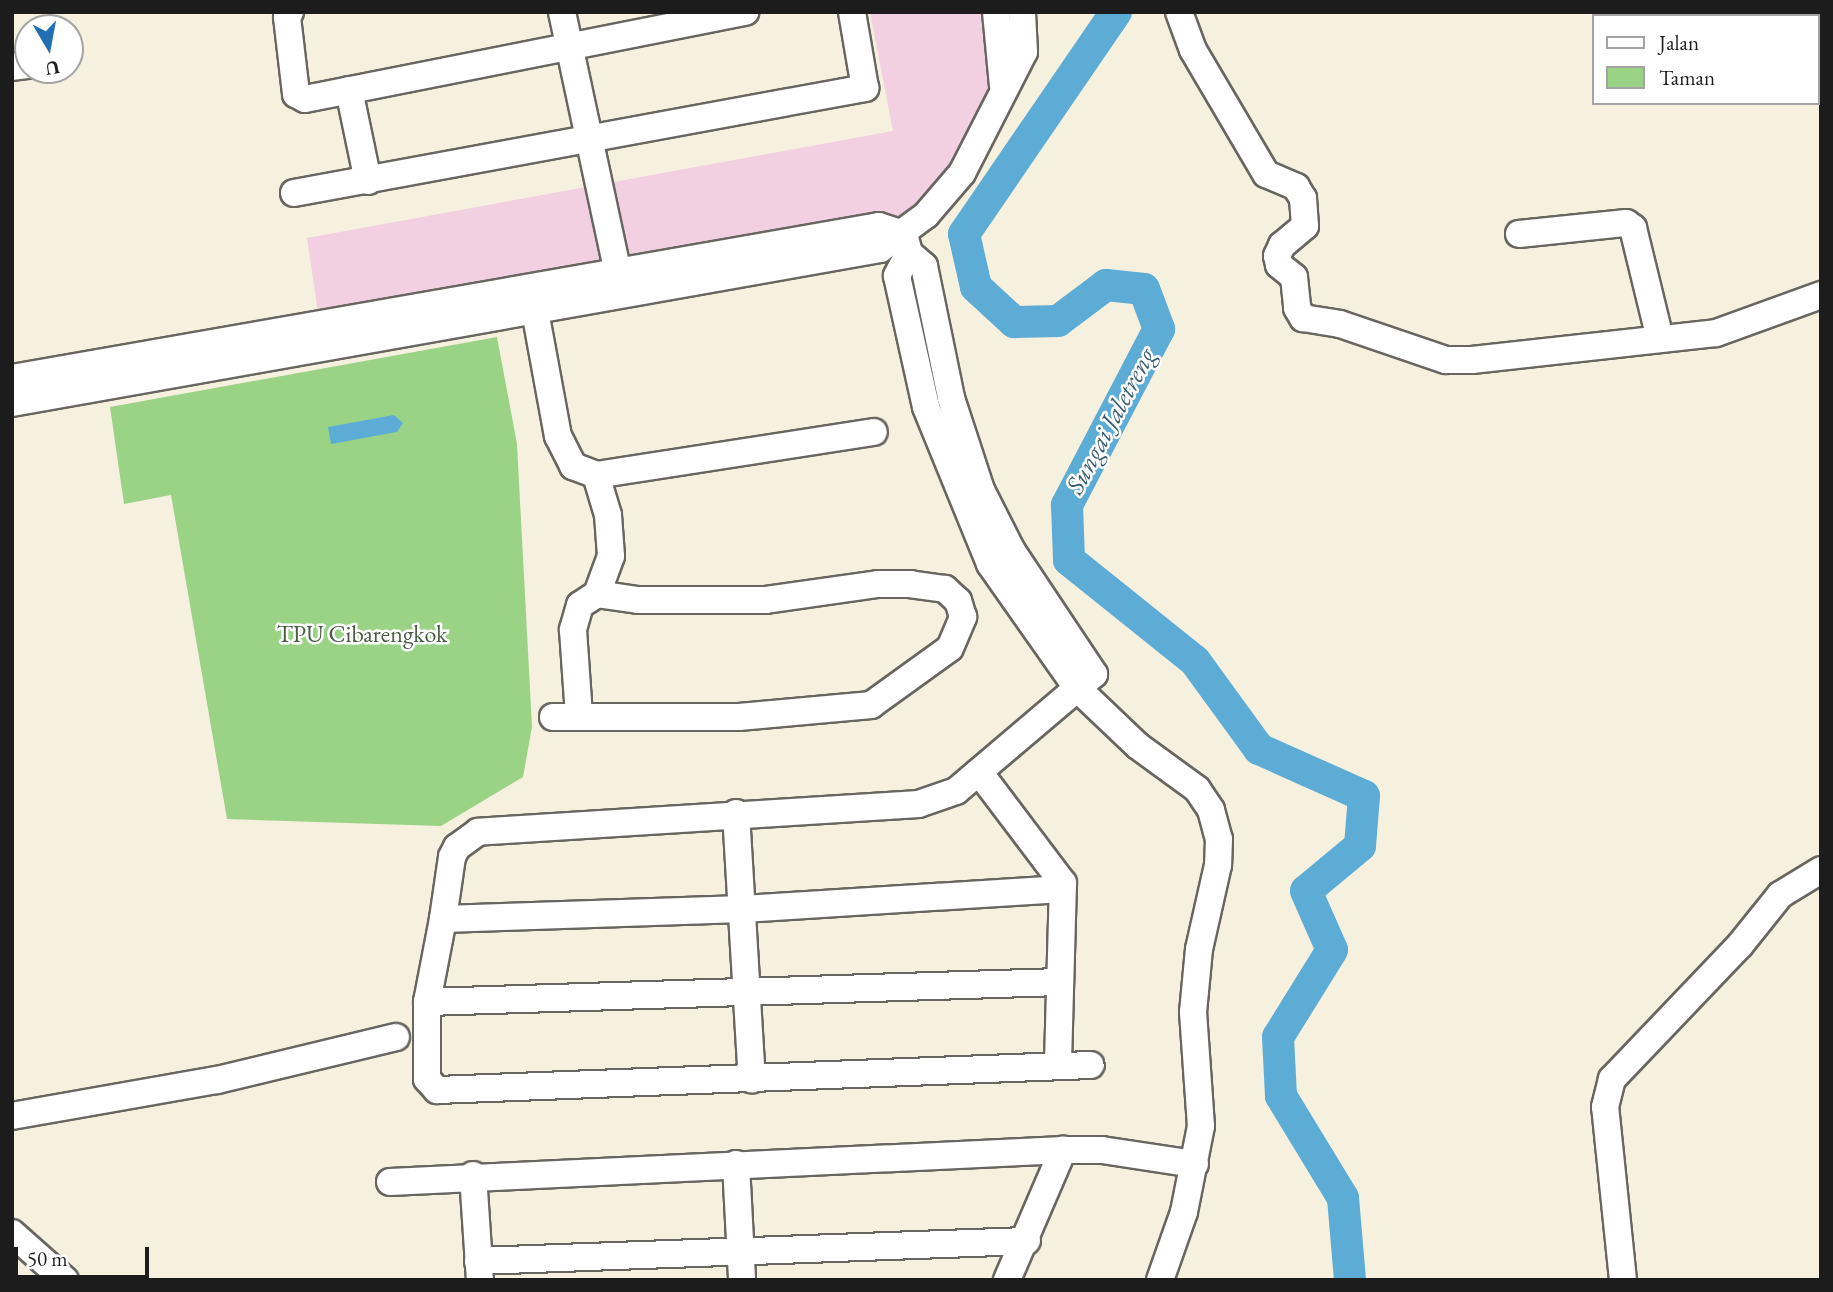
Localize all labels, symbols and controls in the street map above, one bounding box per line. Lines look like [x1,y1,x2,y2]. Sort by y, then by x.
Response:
north arrow [14,14,84,84]
legend [1591,14,1819,105]
text: Jalan [1659,29,1699,56]
text: U [43,55,62,82]
text: Taman [1659,64,1715,91]
water label: Sungai Jaletreng [1059,343,1163,499]
park label: TPU Cibarengkok [277,620,447,648]
scale bar [18,1232,152,1276]
text: 50 m [27,1245,68,1272]

